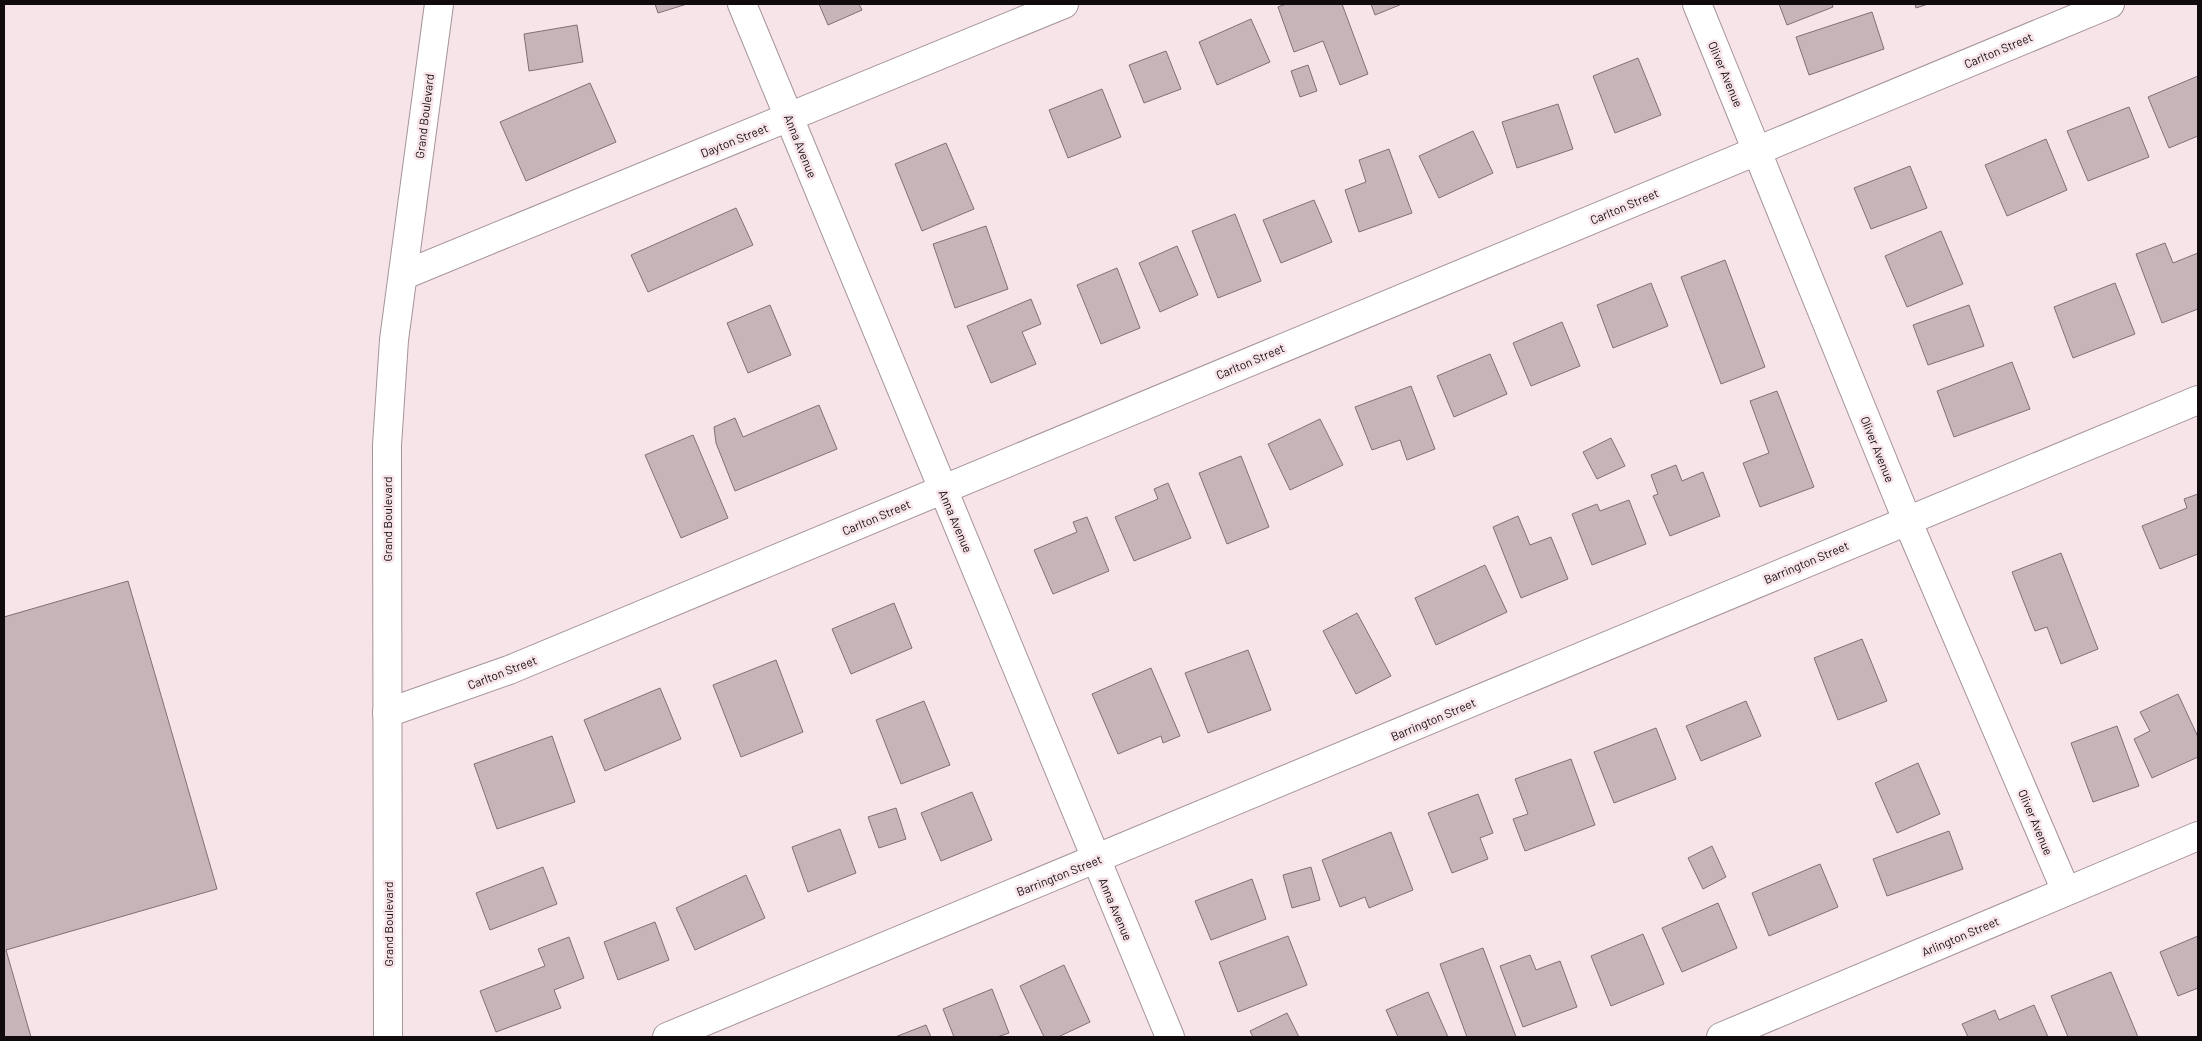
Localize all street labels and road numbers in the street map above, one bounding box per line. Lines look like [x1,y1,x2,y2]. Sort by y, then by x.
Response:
street label: Carlton Street [1962,29,2034,71]
street label: Oliver Avenue [1706,39,1746,109]
street label: Grand Boulevard [412,73,436,159]
street label: Anna Avenue [782,112,820,180]
street label: Dayton Street [698,120,770,160]
street label: Carlton Street [1588,185,1660,227]
street label: Carlton Street [1214,340,1286,382]
street label: Oliver Avenue [1858,414,1898,484]
street label: Grand Boulevard [380,476,394,562]
street label: Anna Avenue [936,487,976,555]
street label: Carlton Street [840,496,912,538]
street label: Barrington Street [1762,538,1850,586]
street label: Carlton Street [465,652,539,692]
street label: Barrington Street [1389,695,1477,743]
street label: Oliver Avenue [2016,787,2056,857]
street label: Barrington Street [1014,852,1104,898]
street label: Anna Avenue [1096,875,1136,943]
street label: Grand Boulevard [381,881,395,967]
street label: Arlington Street [1919,913,2001,959]

